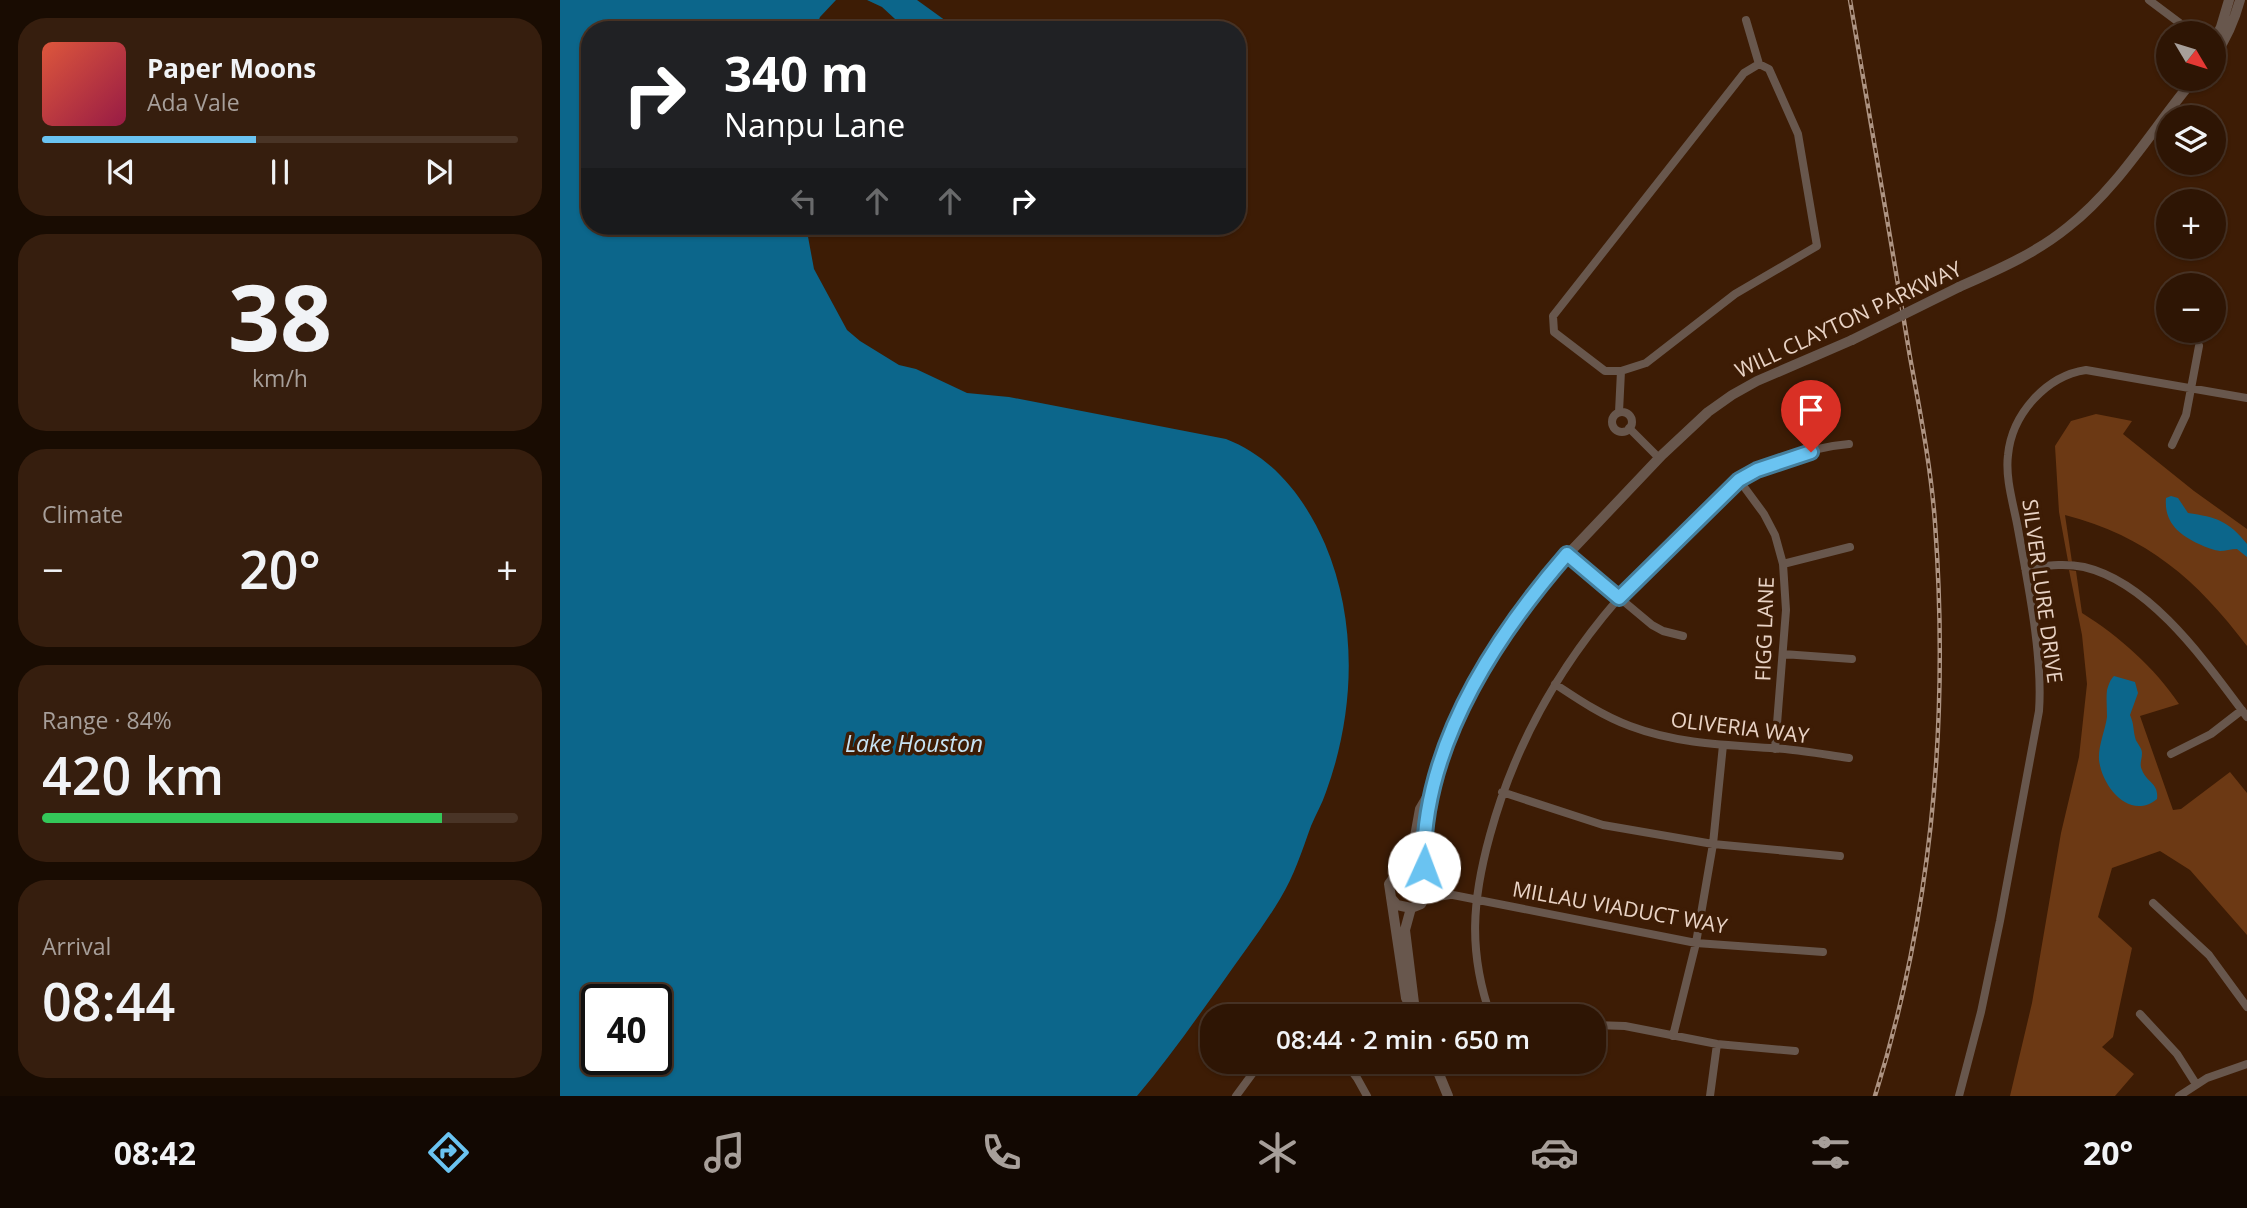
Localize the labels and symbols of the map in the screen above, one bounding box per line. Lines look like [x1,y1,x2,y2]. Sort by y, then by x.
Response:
north arrow [2156,21,2226,91]
street label: WILL CLAYTON PARKWAY [1730,254,1966,384]
pin [1781,380,1841,452]
street label: SILVER LURE DRIVE [2016,497,2070,685]
street label: FIGG LANE [1748,576,1780,682]
street label: OLIVERIA WAY [1669,705,1811,749]
water label: Lake Houston [845,727,983,759]
position arrow [1387,830,1461,904]
street label: MILLAU VIADUCT WAY [1510,874,1730,940]
speed limit sign: 40 [581,984,672,1075]

